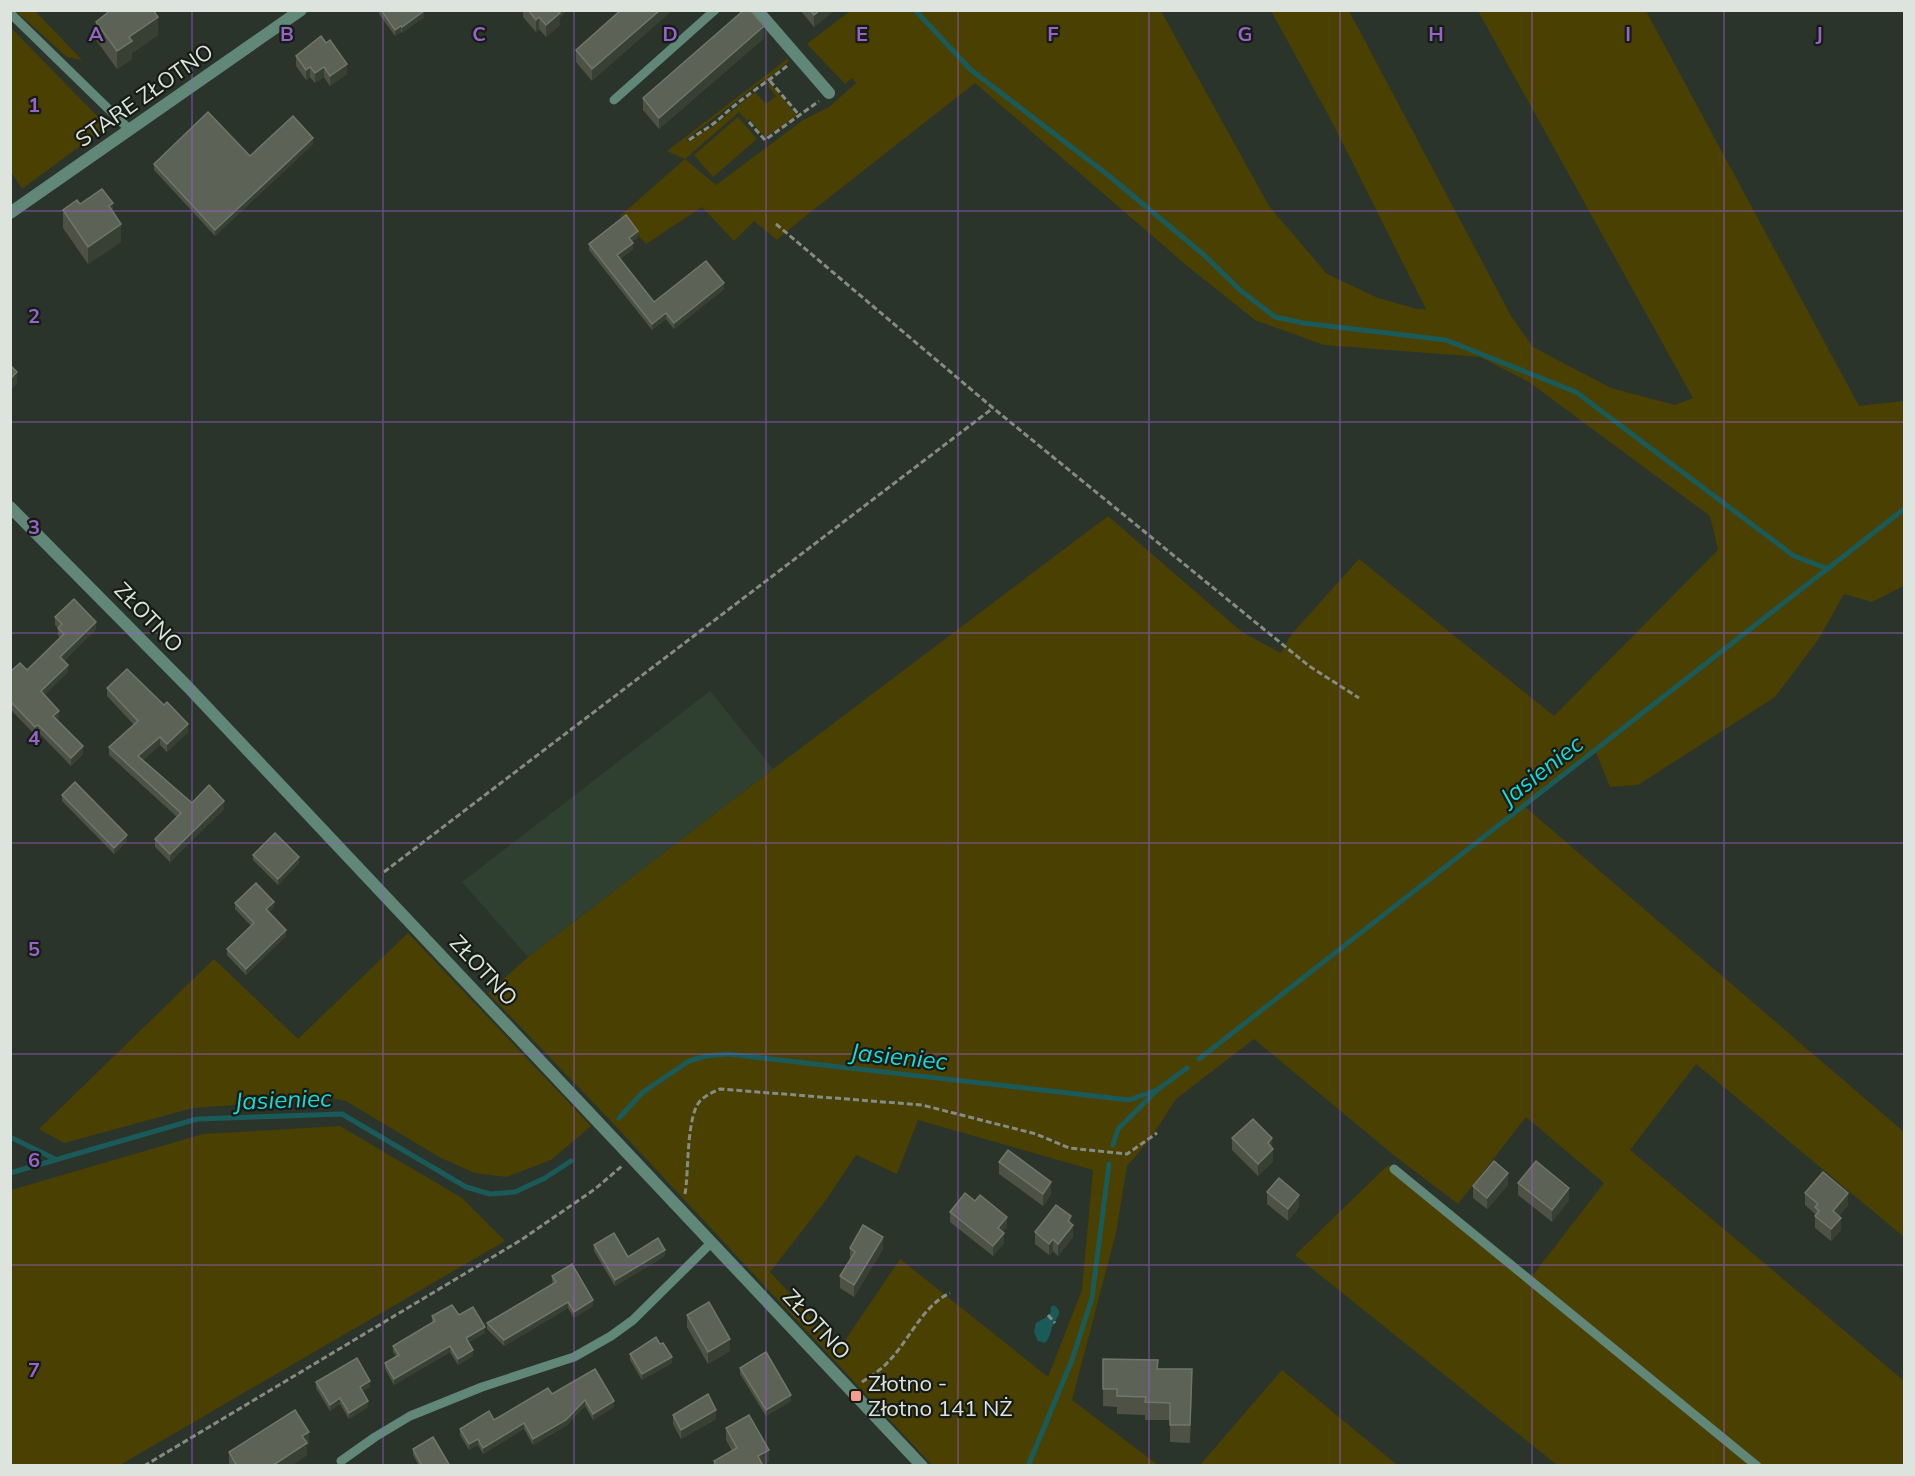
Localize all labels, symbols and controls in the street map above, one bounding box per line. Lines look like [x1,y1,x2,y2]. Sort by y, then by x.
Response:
text: A [89,21,104,46]
text: B [280,21,294,46]
text: C [472,21,486,46]
text: D [662,21,678,46]
text: E [856,21,868,46]
text: F [1047,21,1059,46]
text: G [1238,21,1252,46]
text: H [1428,21,1444,46]
text: I [1625,21,1631,46]
text: J [1815,21,1823,46]
street label: STARE ZŁOTNO [70,37,218,153]
text: 1 [28,92,40,117]
text: 2 [28,303,40,328]
text: 3 [28,514,40,539]
street label: ZŁOTNO [109,576,189,658]
text: 4 [28,725,40,750]
water label: Jasieniec [1492,728,1589,813]
street label: ZŁOTNO [444,929,524,1011]
text: 5 [28,936,40,961]
water label: Jasieniec [847,1036,949,1076]
water label: Jasieniec [232,1082,332,1116]
text: 6 [28,1147,40,1172]
street label: ZŁOTNO [777,1283,857,1365]
text: 7 [28,1357,40,1382]
place label: Złotno - Złotno 141 NŻ [868,1369,1013,1422]
marker: Złotno - Złotno 141 NŻ [849,1389,863,1403]

